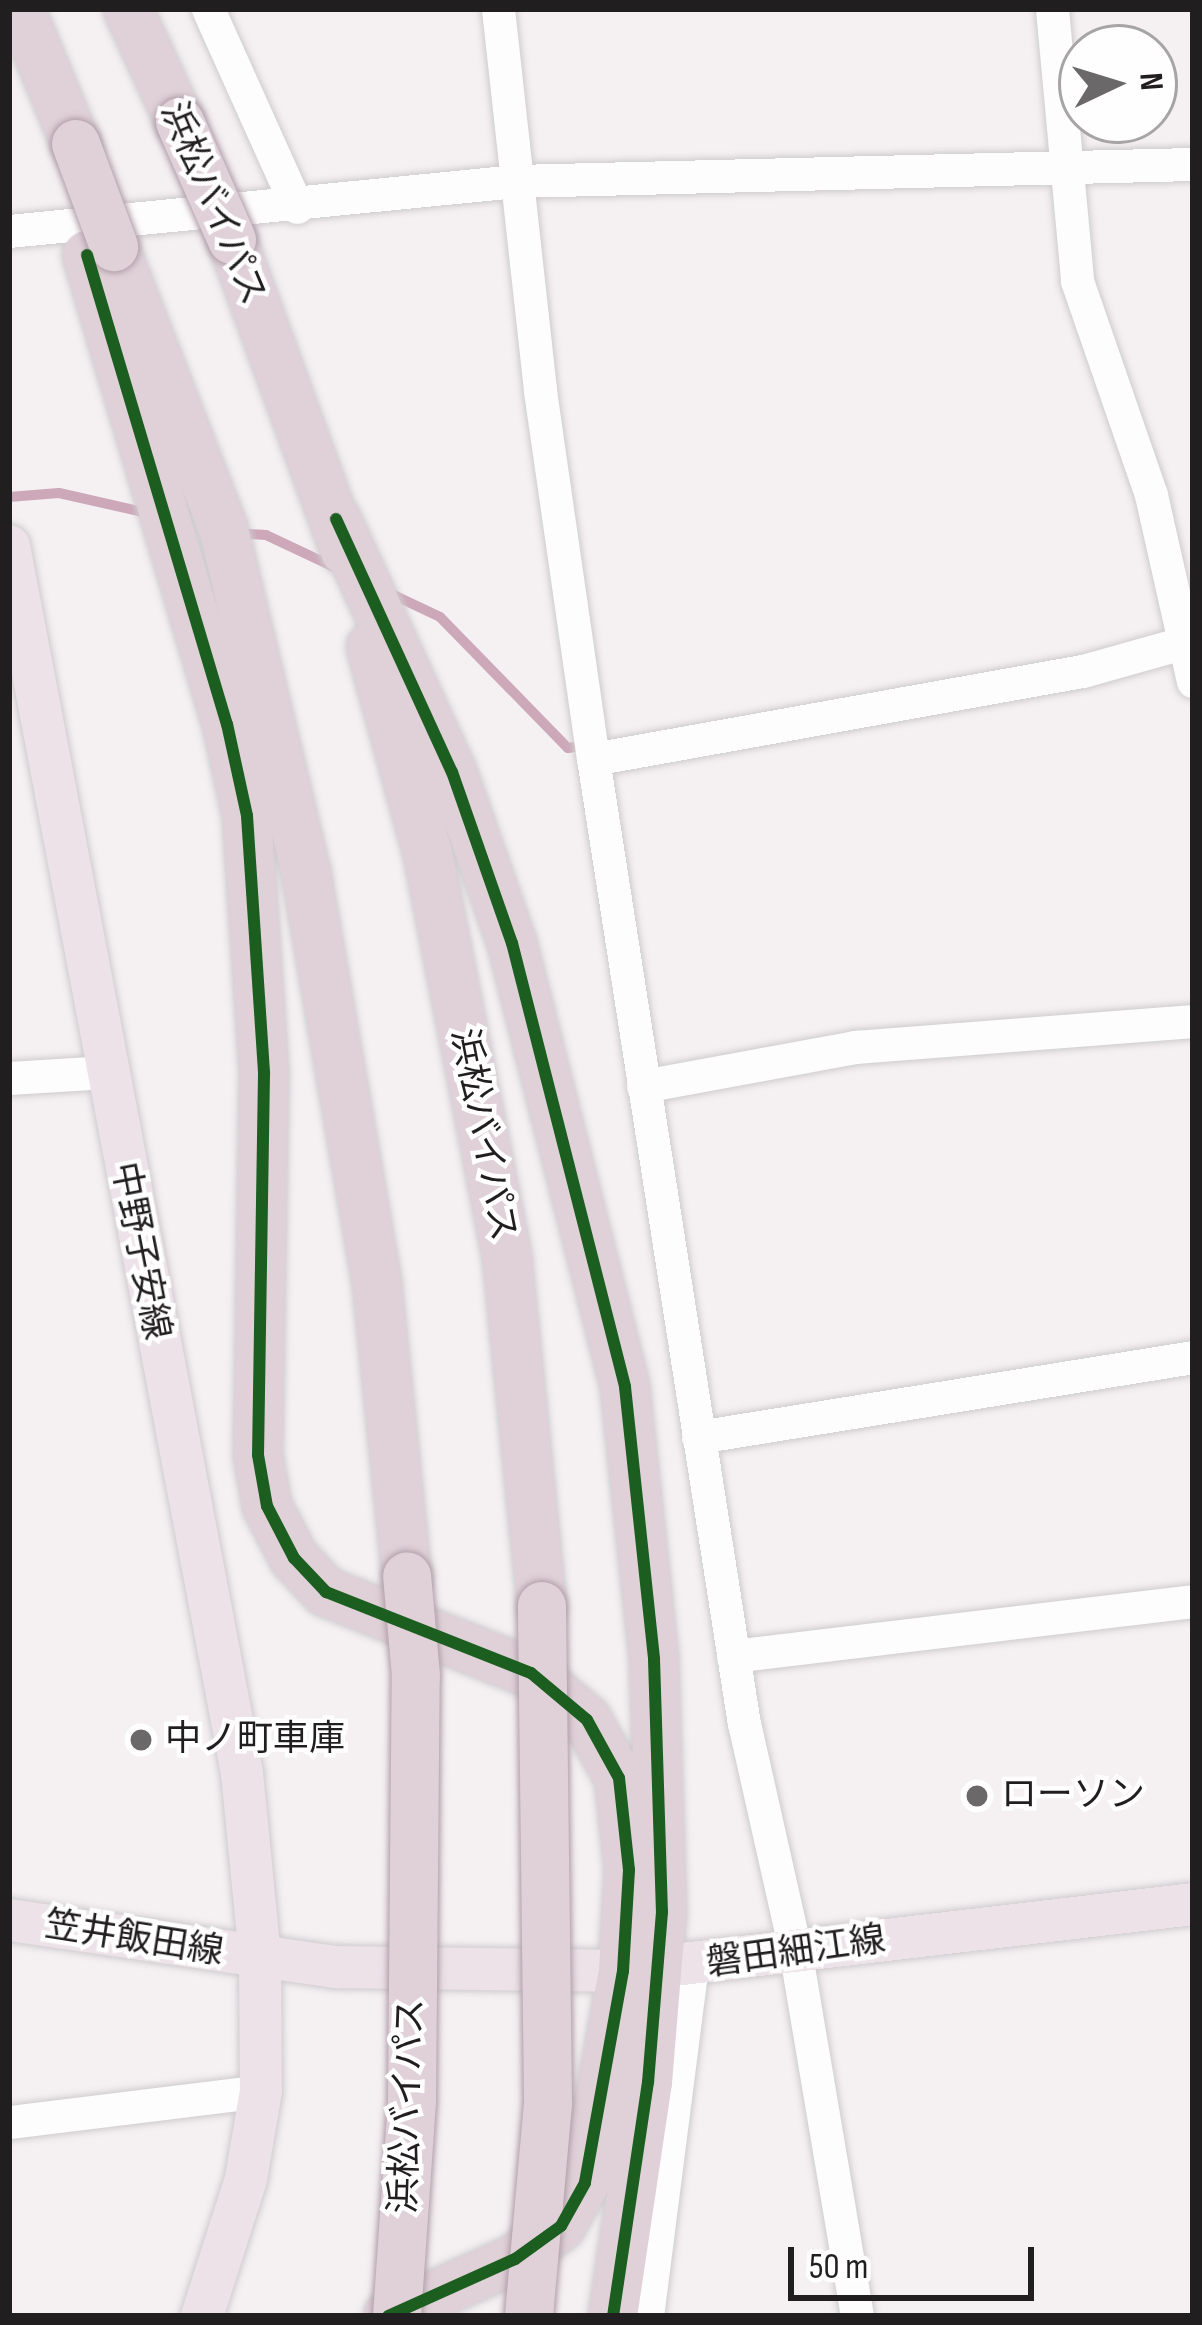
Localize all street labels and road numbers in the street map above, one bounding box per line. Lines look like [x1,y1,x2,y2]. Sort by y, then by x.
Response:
street label: 浜松バイパス [151,96,275,312]
street label: 浜松バイパス [441,1025,525,1245]
street label: 中野子安線 [102,1159,178,1343]
street label: 笠井飯田線 [42,1904,226,1974]
street label: 磐田細江線 [704,1918,888,1986]
street label: 浜松バイパス [383,1997,433,2215]

